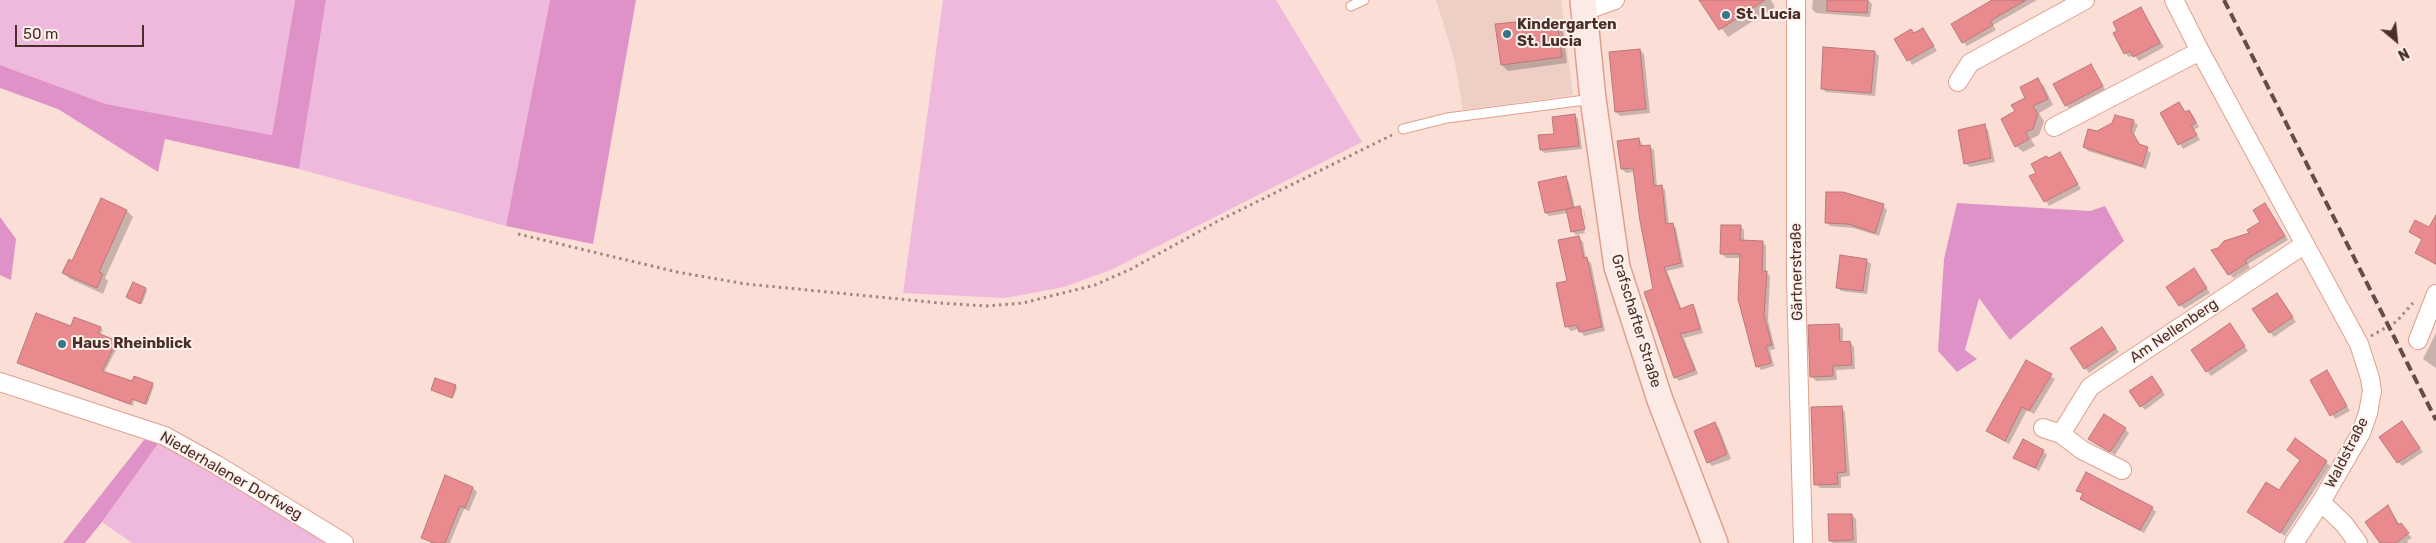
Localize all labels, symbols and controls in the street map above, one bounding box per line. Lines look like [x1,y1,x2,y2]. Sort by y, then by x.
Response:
place label: St. Lucia [1736,6,1801,24]
marker: St. Lucia [1720,9,1732,21]
scale bar [18,15,146,47]
north arrow [2371,15,2421,65]
place label: Kindergarten St. Lucia [1517,16,1617,51]
text: 50 m [23,25,58,43]
marker: Kindergarten St. Lucia [1501,28,1513,40]
text: N [2395,44,2412,64]
street label: Gärtnerstraße [1787,223,1807,321]
street label: Grafschafter Straße [1607,252,1665,390]
street label: Am Nellenberg [2126,295,2222,367]
place label: Haus Rheinblick [72,335,192,353]
marker: Haus Rheinblick [56,338,68,350]
street label: Waldstraße [2321,415,2373,491]
street label: Niederhalener Dorfweg [157,428,305,524]

